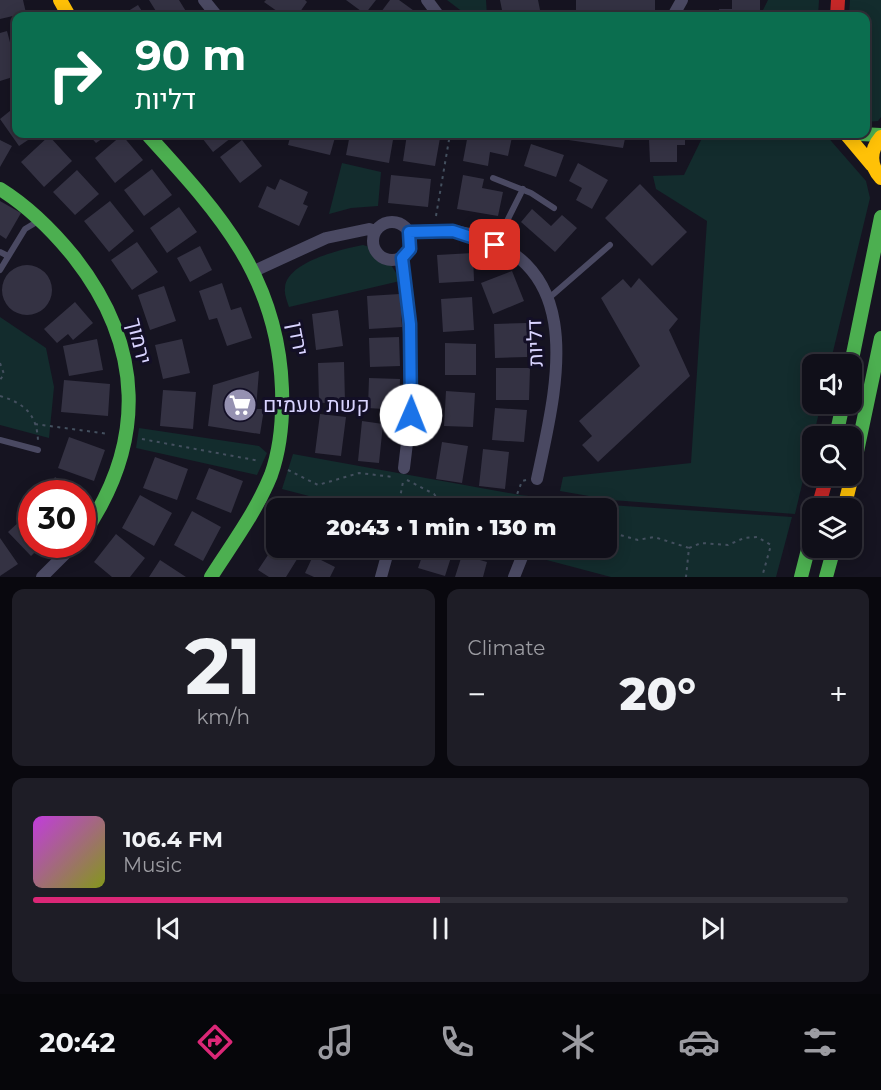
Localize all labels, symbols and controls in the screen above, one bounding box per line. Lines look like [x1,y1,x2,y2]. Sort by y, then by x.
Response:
text: 90 m [135,29,246,81]
icon: right [36,36,114,114]
text: דליות [135,83,196,116]
pin [469,219,520,270]
icon: arrive [478,228,511,261]
street label: ירמוך [122,315,157,366]
street label: דליות [521,319,548,367]
street label: ירדן [283,320,314,358]
map controls [802,354,862,558]
button: sound [802,354,862,414]
position arrow [379,383,443,447]
supermarket icon: קשת טעמים [222,387,258,423]
place label: קשת טעמים [263,392,369,417]
button: search [802,426,862,486]
speed limit sign: 30 [18,480,96,558]
button: layers [802,498,862,558]
text: 20:43 · 1 min · 130 m [326,514,557,541]
text: 21 [185,618,262,714]
text: Climate [468,636,545,660]
text: 20° [619,666,696,721]
text: − [468,674,486,714]
text: + [829,674,848,714]
text: km/h [197,705,250,729]
text: 106.4 FM [123,826,223,853]
text: Music [123,853,182,877]
icon: previous [152,912,185,945]
icon: pause [424,912,457,945]
icon: next [696,912,729,945]
icon: directions [194,1021,236,1063]
icon: music [315,1021,357,1063]
icon: phone [436,1021,478,1063]
icon: climate [557,1021,599,1063]
icon: car [678,1021,720,1063]
icon: filters [799,1021,841,1063]
text: 20:42 [40,1026,115,1059]

